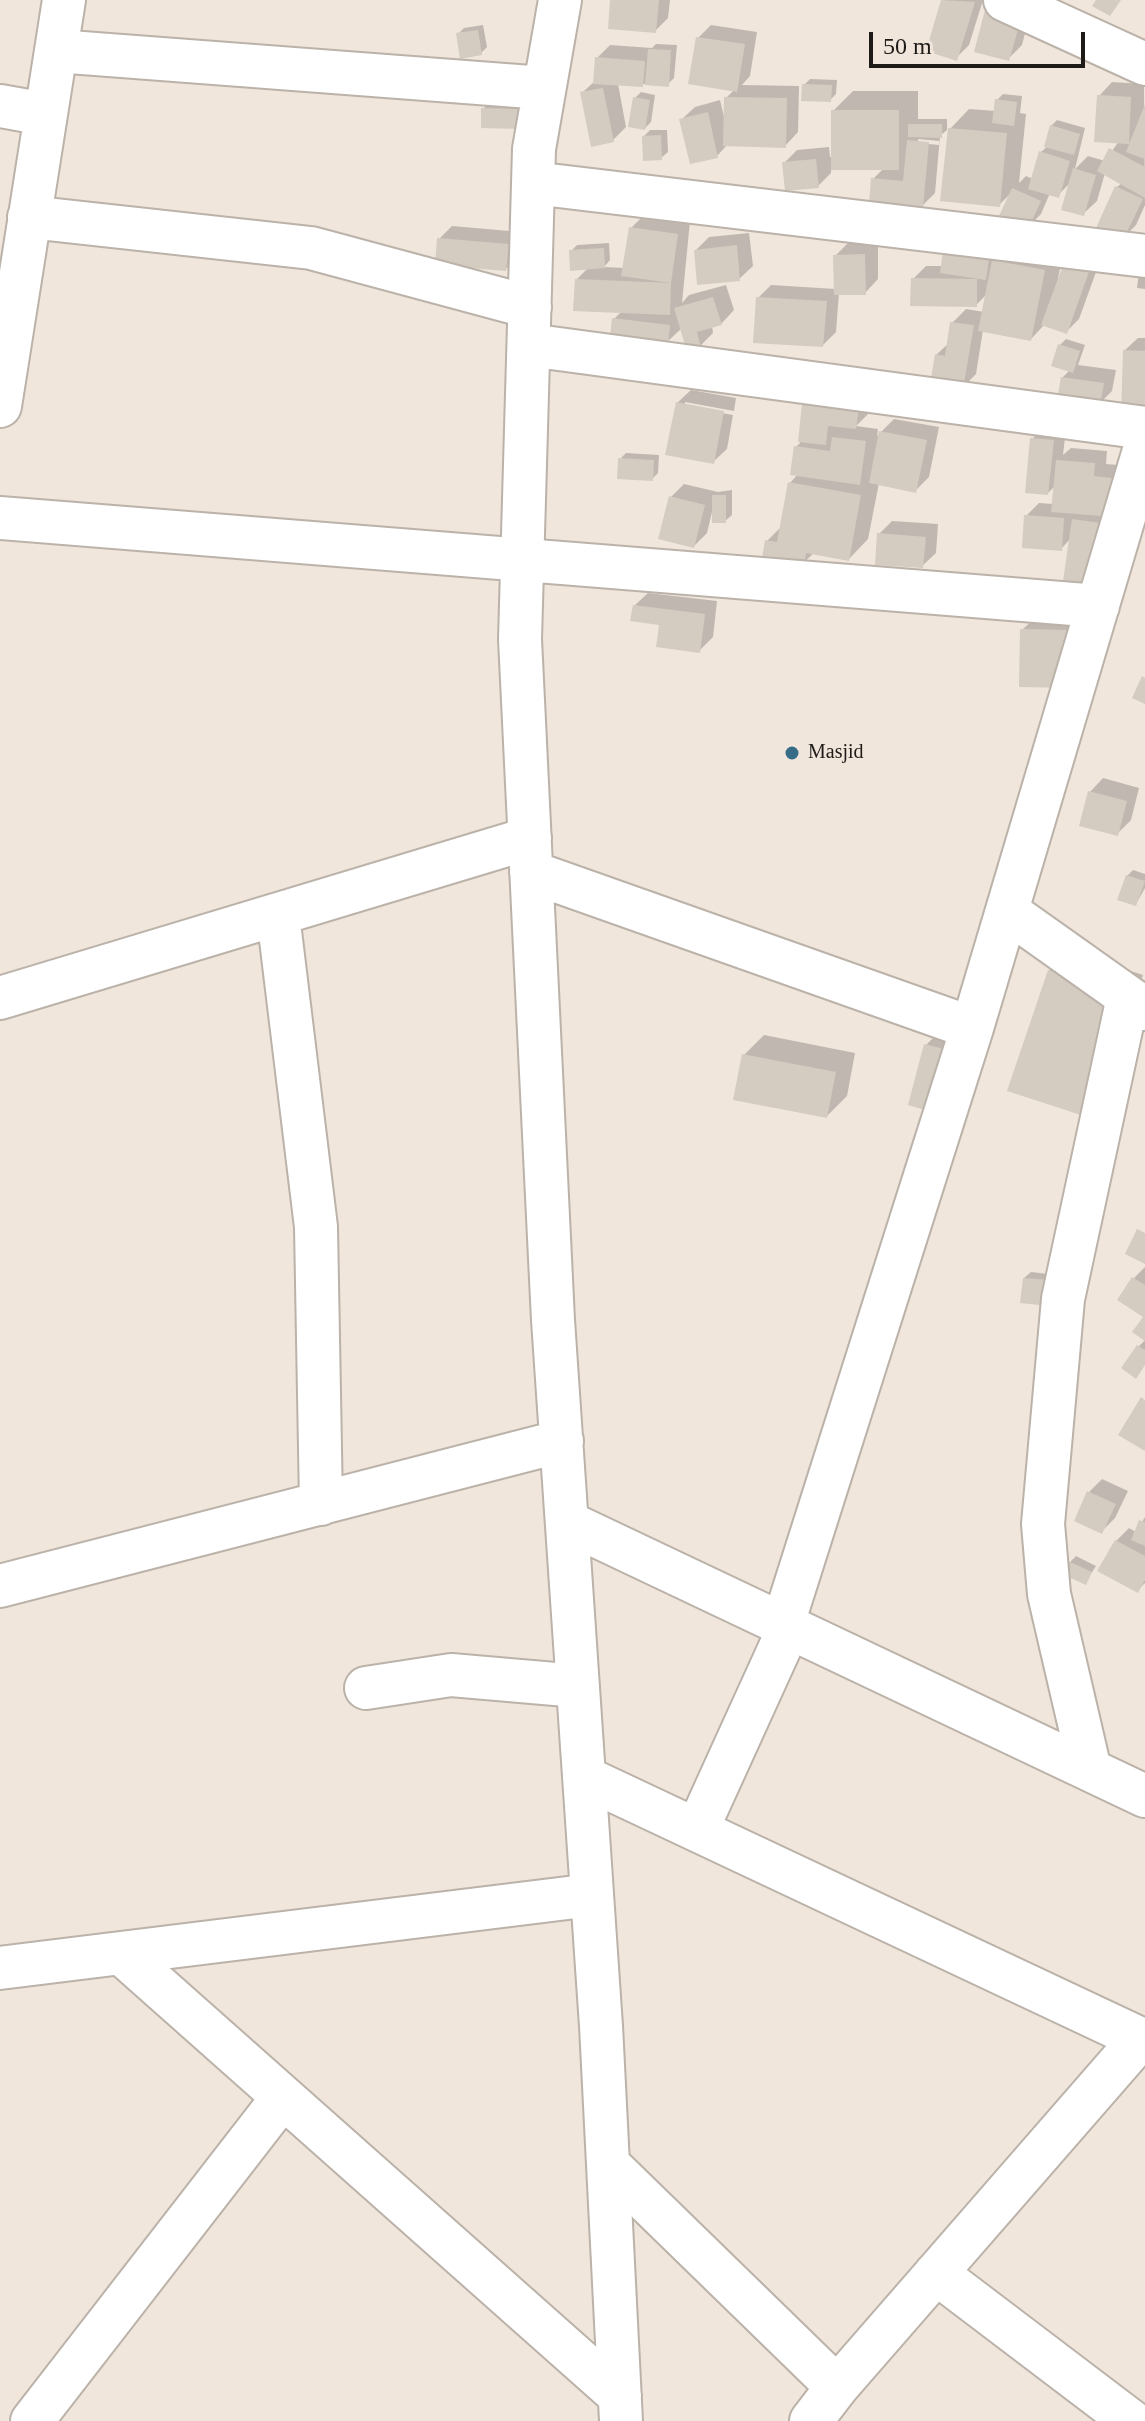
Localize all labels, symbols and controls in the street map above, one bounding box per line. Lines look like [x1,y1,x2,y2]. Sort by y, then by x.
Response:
scale bar [873,16,1089,66]
text: 50 m [883,33,932,59]
place label: Masjid [808,741,864,765]
marker: Masjid [783,744,801,762]

